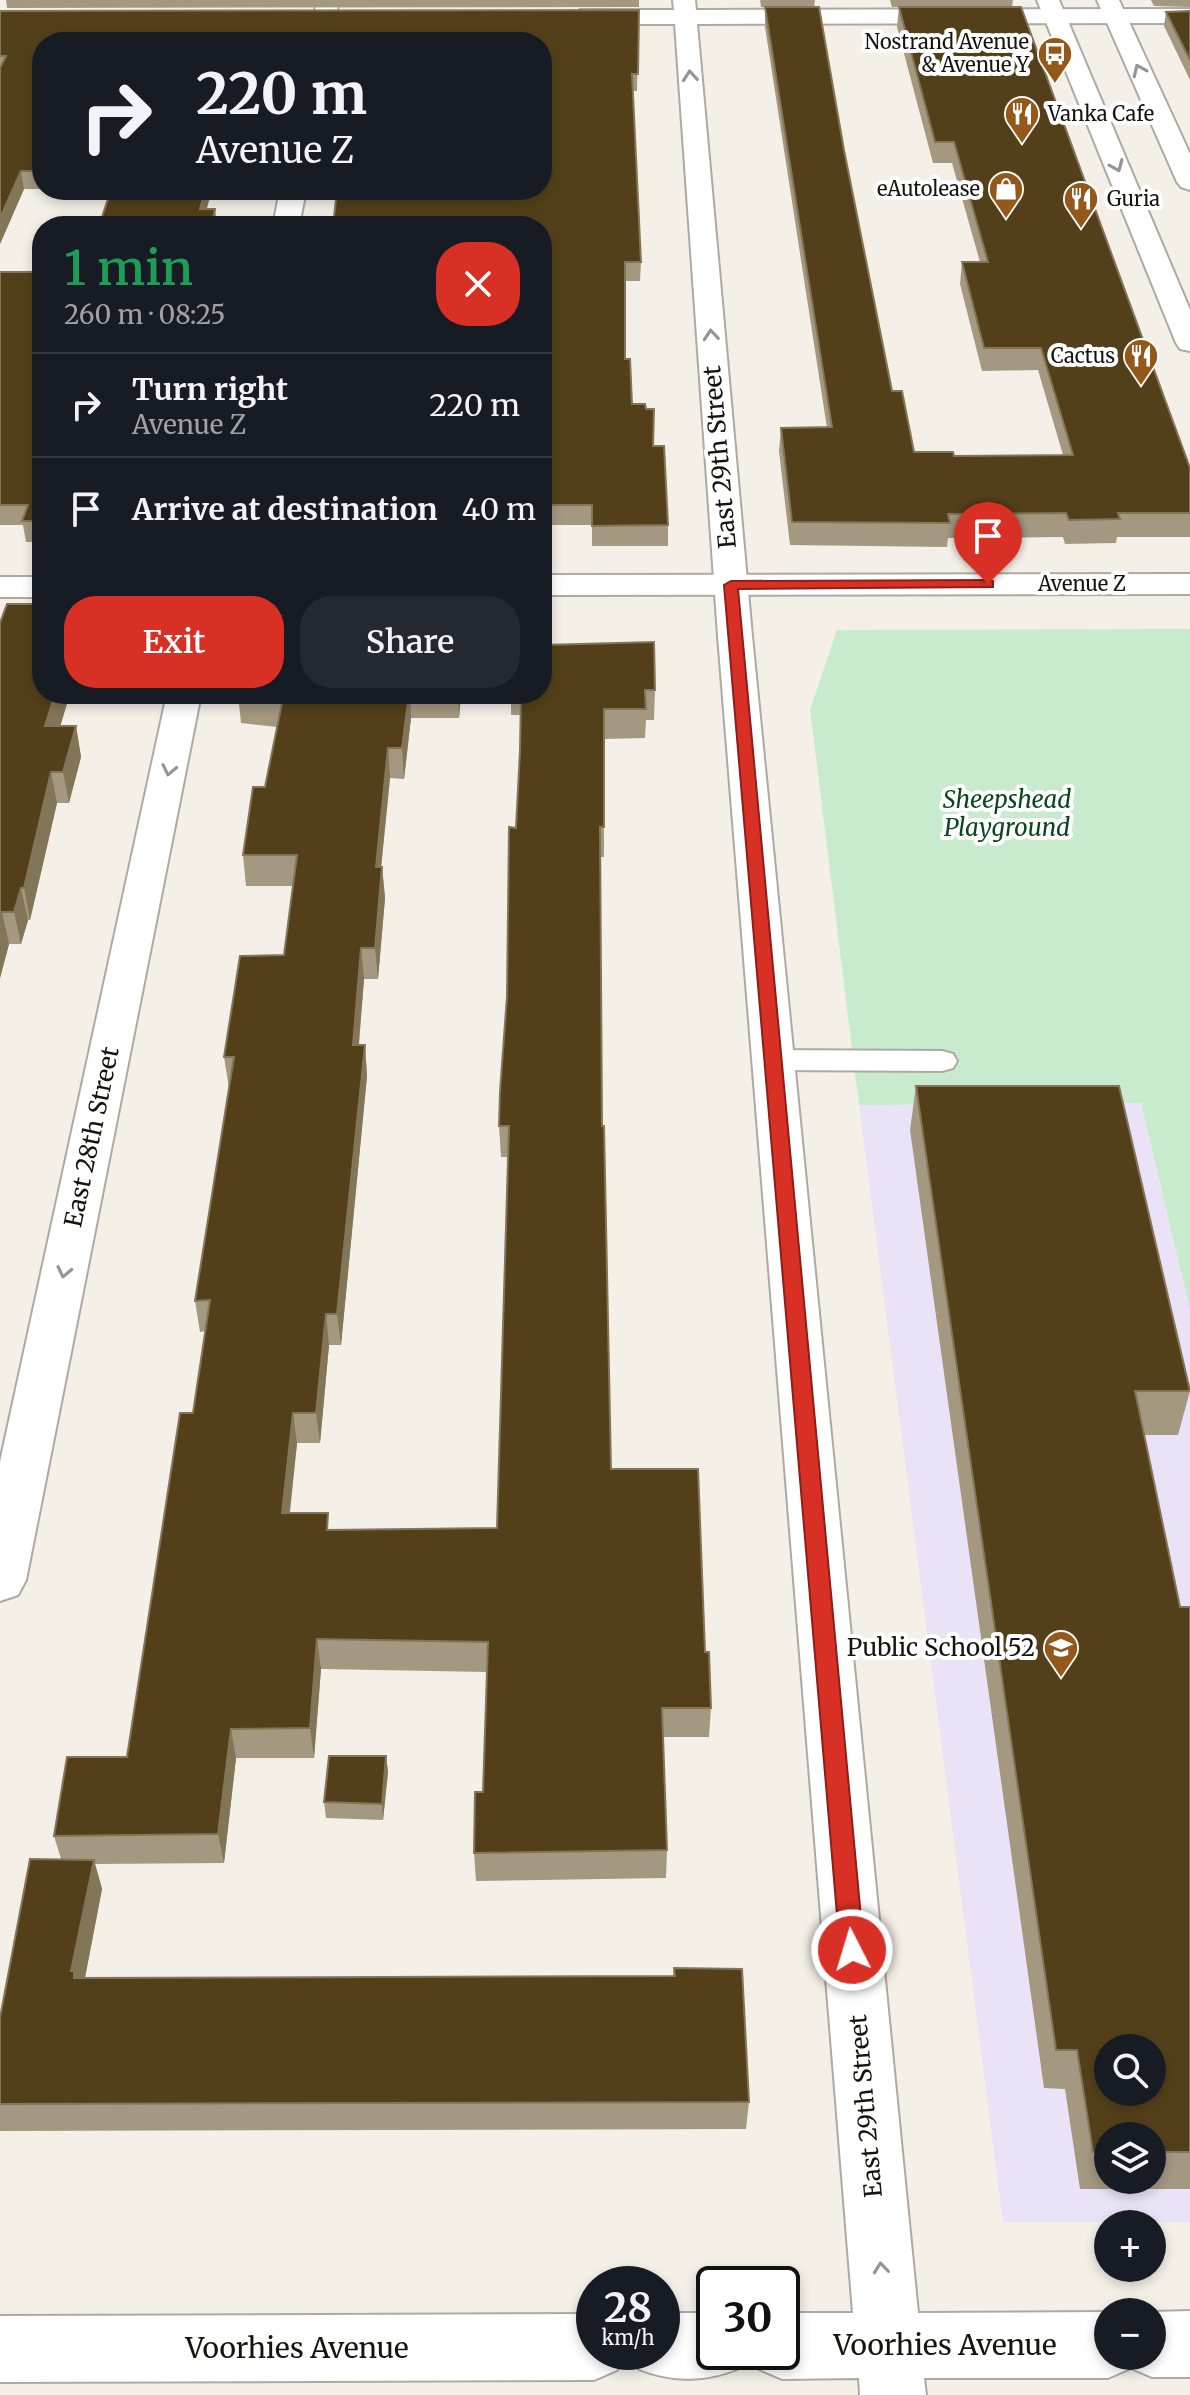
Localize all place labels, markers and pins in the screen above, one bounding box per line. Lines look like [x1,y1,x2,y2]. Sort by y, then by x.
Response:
place label: Nostrand Avenue & Avenue Y [865,29,1030,77]
bus stop icon: Nostrand Avenue & Avenue Y [1036,35,1074,85]
restaurant icon: Vanka Cafe [1003,95,1041,145]
place label: Vanka Cafe [1047,101,1154,126]
shop icon: eAutolease [987,170,1025,220]
place label: eAutolease [877,176,980,201]
restaurant icon: Guria [1062,180,1100,230]
place label: Guria [1107,186,1160,211]
restaurant icon: Cactus [1122,337,1160,387]
place label: Cactus [1051,343,1115,368]
pin [954,502,1022,584]
school or university icon: Public School 52 [1042,1629,1080,1679]
place label: Public School 52 [847,1632,1035,1663]

